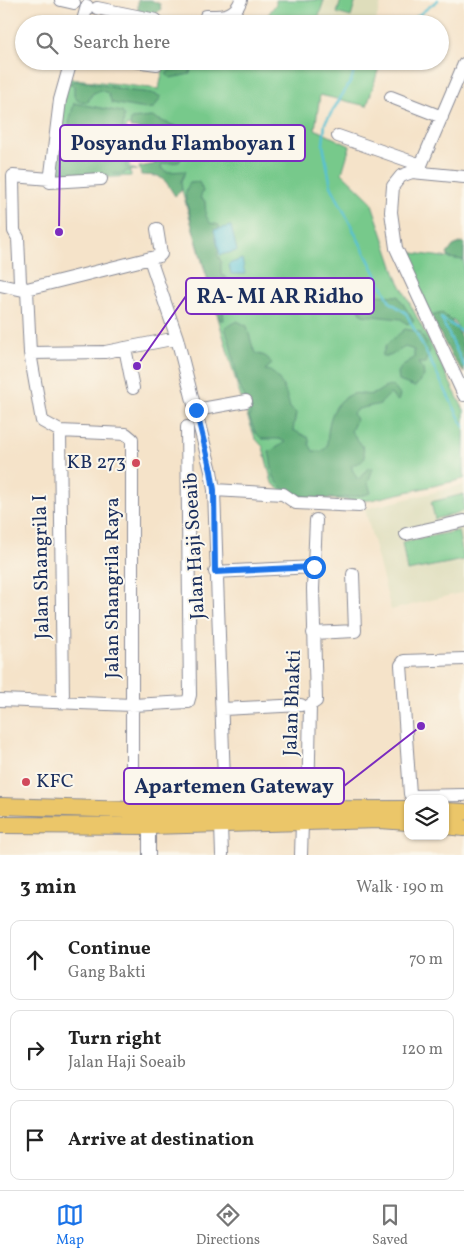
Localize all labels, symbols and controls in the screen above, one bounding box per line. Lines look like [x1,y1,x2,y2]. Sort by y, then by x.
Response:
search box [15,15,449,70]
icon: search [33,29,61,57]
text: Search here [73,30,170,56]
callout: Posyandu Flamboyan I [60,125,305,161]
text: Posyandu Flamboyan I [70,130,296,159]
callout: RA- MI AR Ridho [186,278,374,314]
text: RA- MI AR Ridho [196,283,364,312]
route end [185,399,208,422]
place label: KB 273 [66,449,126,477]
marker: KB 273 [130,457,142,469]
street label: Jalan Haji Soeaib [177,472,213,620]
street label: Jalan Shangrila I [27,494,57,640]
street label: Jalan Shangrila Raya [99,497,127,679]
route start [303,556,326,579]
street label: Jalan Bhakti [277,649,309,757]
place label: KFC [36,768,74,796]
callout: Apartemen Gateway [124,768,344,804]
text: Apartemen Gateway [134,773,334,802]
marker: KFC [20,776,32,788]
map controls [404,795,449,840]
button: layers [404,795,449,840]
text: 3 min [20,873,76,902]
text: Walk · 190 m [356,877,444,899]
text: Continue [68,936,151,962]
icon: ahead [21,946,49,974]
text: 70 m [409,949,443,971]
text: Gang Bakti [68,962,146,984]
text: Turn right [68,1026,161,1052]
icon: right [21,1036,49,1064]
text: 120 m [401,1039,443,1061]
text: Jalan Haji Soeaib [68,1052,186,1074]
icon: arrive [21,1126,49,1154]
text: Arrive at destination [68,1127,254,1153]
tab: Map [56,1201,84,1250]
tab: Directions [196,1201,260,1250]
tab: Saved [372,1201,408,1250]

